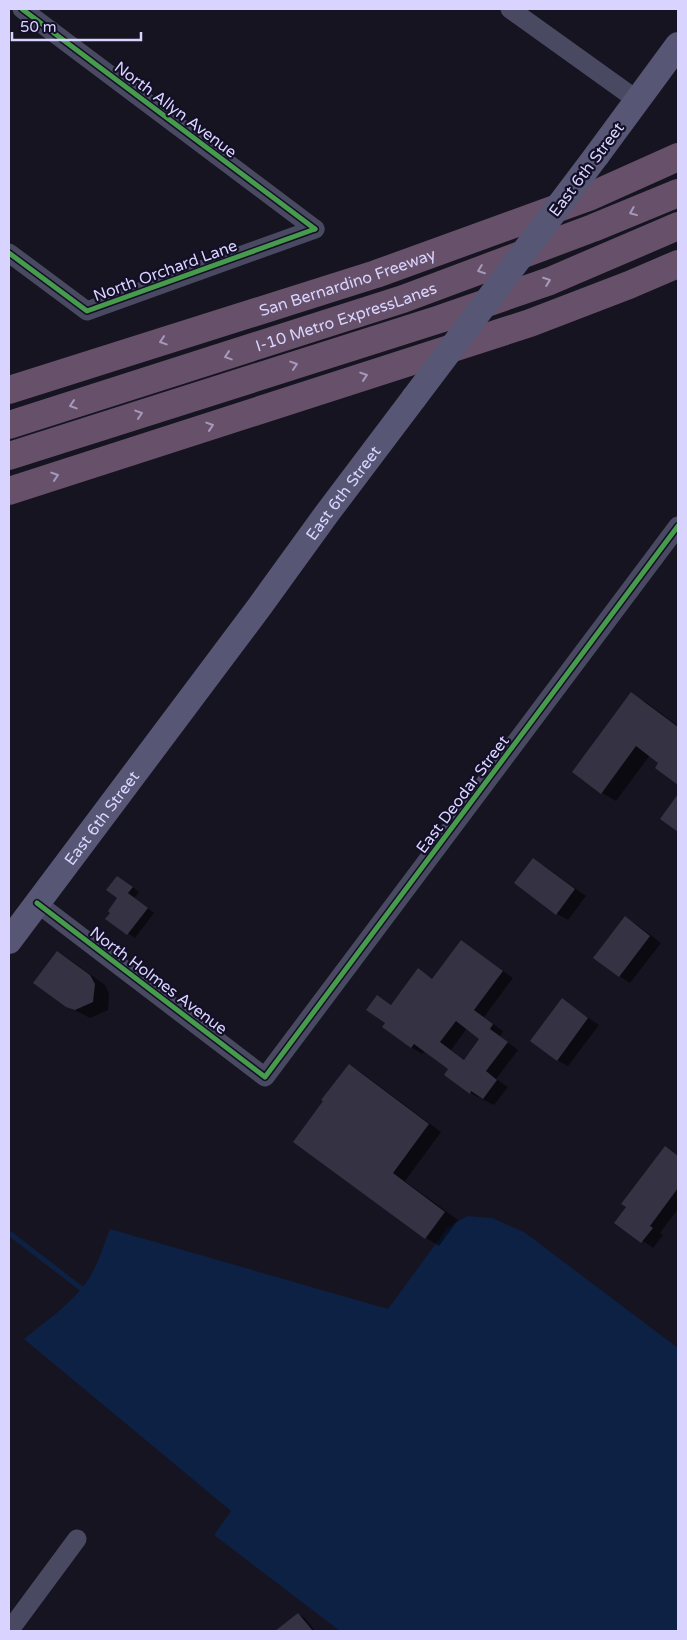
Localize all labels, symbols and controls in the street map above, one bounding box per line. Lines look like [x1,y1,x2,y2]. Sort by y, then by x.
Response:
scale bar [12,10,141,42]
text: 50 m [20,18,57,36]
street label: North Allyn Avenue [110,57,241,162]
street label: East 6th Street [545,119,629,221]
one-way arrow [629,206,638,216]
street label: North Orchard Lane [91,236,240,306]
street label: San Bernardino Freeway [257,244,439,321]
one-way arrow [478,264,486,274]
one-way arrow [543,277,551,287]
street label: I-10 Metro ExpressLanes [253,278,440,357]
one-way arrow [160,335,168,345]
one-way arrow [224,350,233,360]
one-way arrow [289,361,297,371]
one-way arrow [360,372,368,382]
one-way arrow [70,399,78,409]
one-way arrow [134,410,142,420]
one-way arrow [205,422,213,432]
street label: East 6th Street [302,442,385,544]
one-way arrow [50,472,59,482]
street label: East Deodar Street [412,732,514,858]
street label: East 6th Street [60,767,144,870]
street label: North Holmes Avenue [86,923,231,1039]

